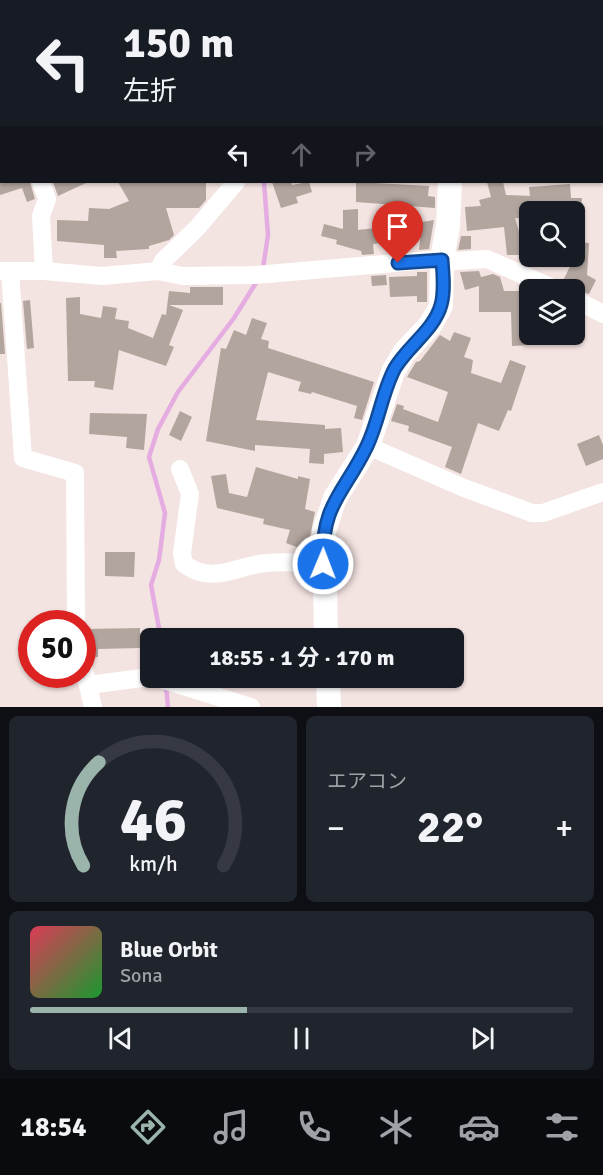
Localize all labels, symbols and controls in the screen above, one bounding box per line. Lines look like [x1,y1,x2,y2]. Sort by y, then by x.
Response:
text: 150 m [123,18,234,69]
icon: left [24,24,102,102]
text: 左折 [123,75,177,108]
icon: left [222,138,255,171]
icon: ahead [285,138,318,171]
icon: right [348,138,381,171]
pin [372,201,423,263]
map controls [519,201,585,345]
button: search [519,201,585,267]
icon: arrive [381,210,414,243]
button: layers [519,279,585,345]
position arrow [291,532,355,596]
speed limit sign: 50 [18,610,96,688]
text: 18:55 · 1 分 · 170 m [210,644,394,671]
text: エアコン [327,769,407,794]
text: 46 [119,781,187,858]
text: 22° [417,800,483,855]
text: − [327,808,345,849]
text: + [555,808,573,849]
text: km/h [129,851,177,877]
text: Blue Orbit [120,936,218,963]
text: Sona [120,963,163,988]
icon: previous [104,1022,137,1055]
icon: pause [285,1022,318,1055]
icon: next [466,1022,499,1055]
icon: directions [127,1106,169,1148]
icon: music [210,1106,252,1148]
icon: phone [293,1106,335,1148]
icon: climate [375,1106,417,1148]
icon: car [458,1106,500,1148]
icon: filters [541,1106,583,1148]
text: 18:54 [20,1111,87,1144]

